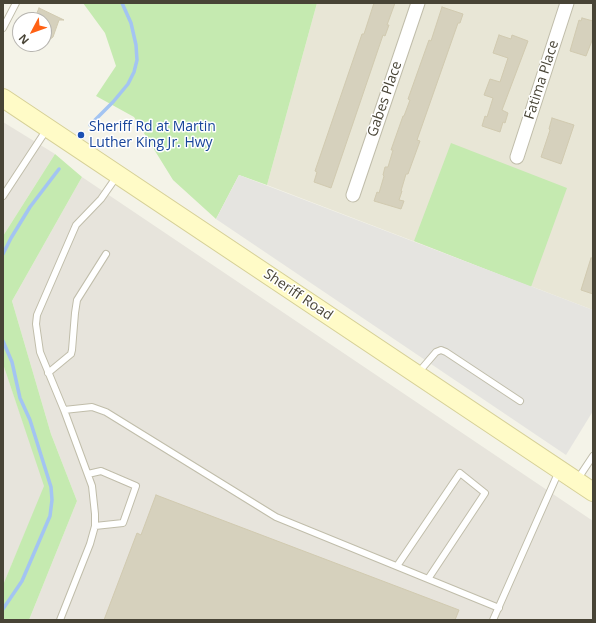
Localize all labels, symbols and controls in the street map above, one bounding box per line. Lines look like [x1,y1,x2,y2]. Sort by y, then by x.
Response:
north arrow [12,12,52,52]
text: N [15,31,32,48]
street label: Fatima Place [521,38,563,122]
street label: Gabes Place [364,59,406,139]
place label: Sheriff Rd at Martin Luther King Jr. Hwy [89,119,216,152]
marker: Sheriff Rd at Martin Luther King Jr. Hwy [76,130,86,140]
street label: Sheriff Road [260,266,336,324]

